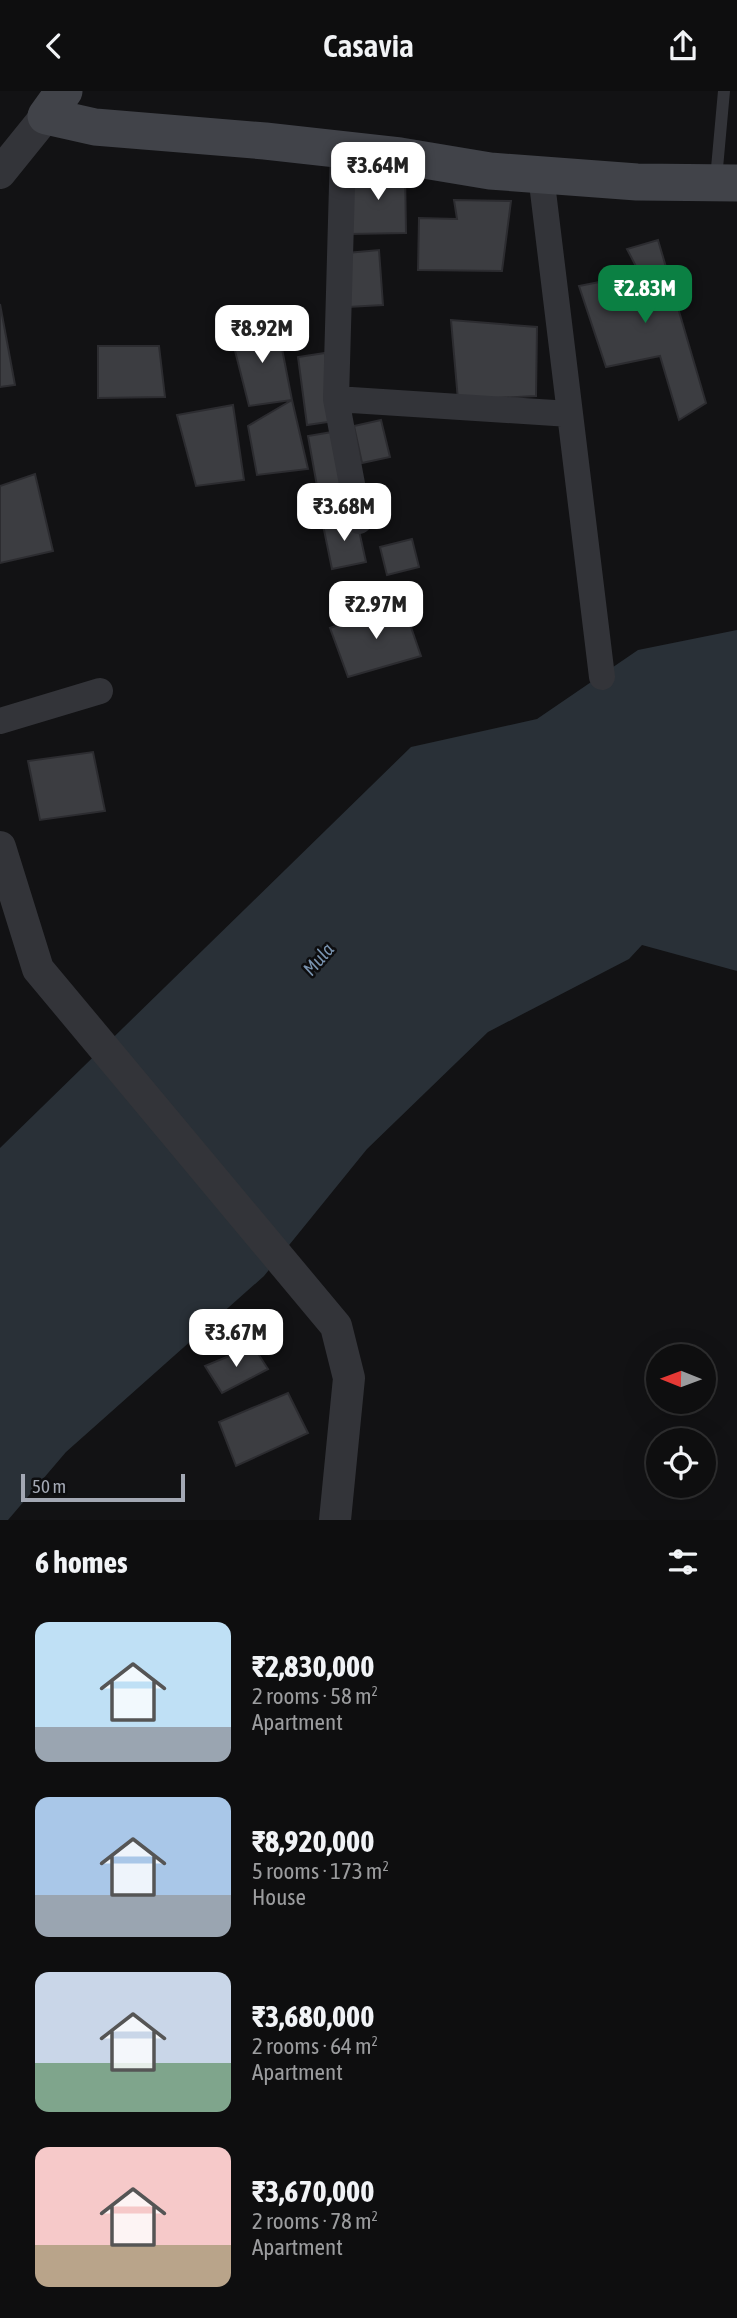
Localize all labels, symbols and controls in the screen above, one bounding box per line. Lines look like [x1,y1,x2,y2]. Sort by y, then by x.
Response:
icon: back [35,27,73,65]
text: Casavia [323,27,414,64]
icon: share [664,27,702,65]
pin: ₹3.64M [321,143,435,202]
text: ₹3.64M [347,152,409,178]
pin: ₹2.83M [588,265,702,325]
text: ₹2.83M [614,275,676,301]
pin: ₹8.92M [205,306,319,365]
text: ₹8.92M [231,315,293,341]
pin: ₹3.68M [287,483,401,543]
text: ₹3.68M [313,493,375,519]
pin: ₹2.97M [319,581,433,641]
text: ₹2.97M [345,591,407,617]
water label: Mula [298,938,338,980]
pin: ₹3.67M [179,1309,293,1369]
text: ₹3.67M [205,1319,267,1345]
north arrow [646,1344,716,1414]
map controls [646,1344,716,1498]
button: locate [646,1428,716,1498]
scale bar [21,1471,186,1503]
text: 50 m [32,1475,66,1497]
icon: filters [664,1543,702,1581]
text: 6 homes [35,1545,128,1579]
text: ₹2,830,000 [252,1649,374,1683]
icon: home [91,1650,175,1734]
text: 2 rooms · 58 m² [252,1683,378,1709]
text: Apartment [252,1709,343,1735]
text: ₹8,920,000 [252,1824,374,1858]
icon: home [91,1825,175,1909]
text: 5 rooms · 173 m² [252,1858,389,1884]
text: House [252,1884,306,1910]
text: ₹3,680,000 [252,1999,374,2033]
icon: home [91,2000,175,2084]
text: 2 rooms · 64 m² [252,2033,378,2059]
text: Apartment [252,2059,343,2085]
text: ₹3,670,000 [252,2174,374,2208]
icon: home [91,2175,175,2259]
text: 2 rooms · 78 m² [252,2208,378,2234]
text: Apartment [252,2234,343,2260]

